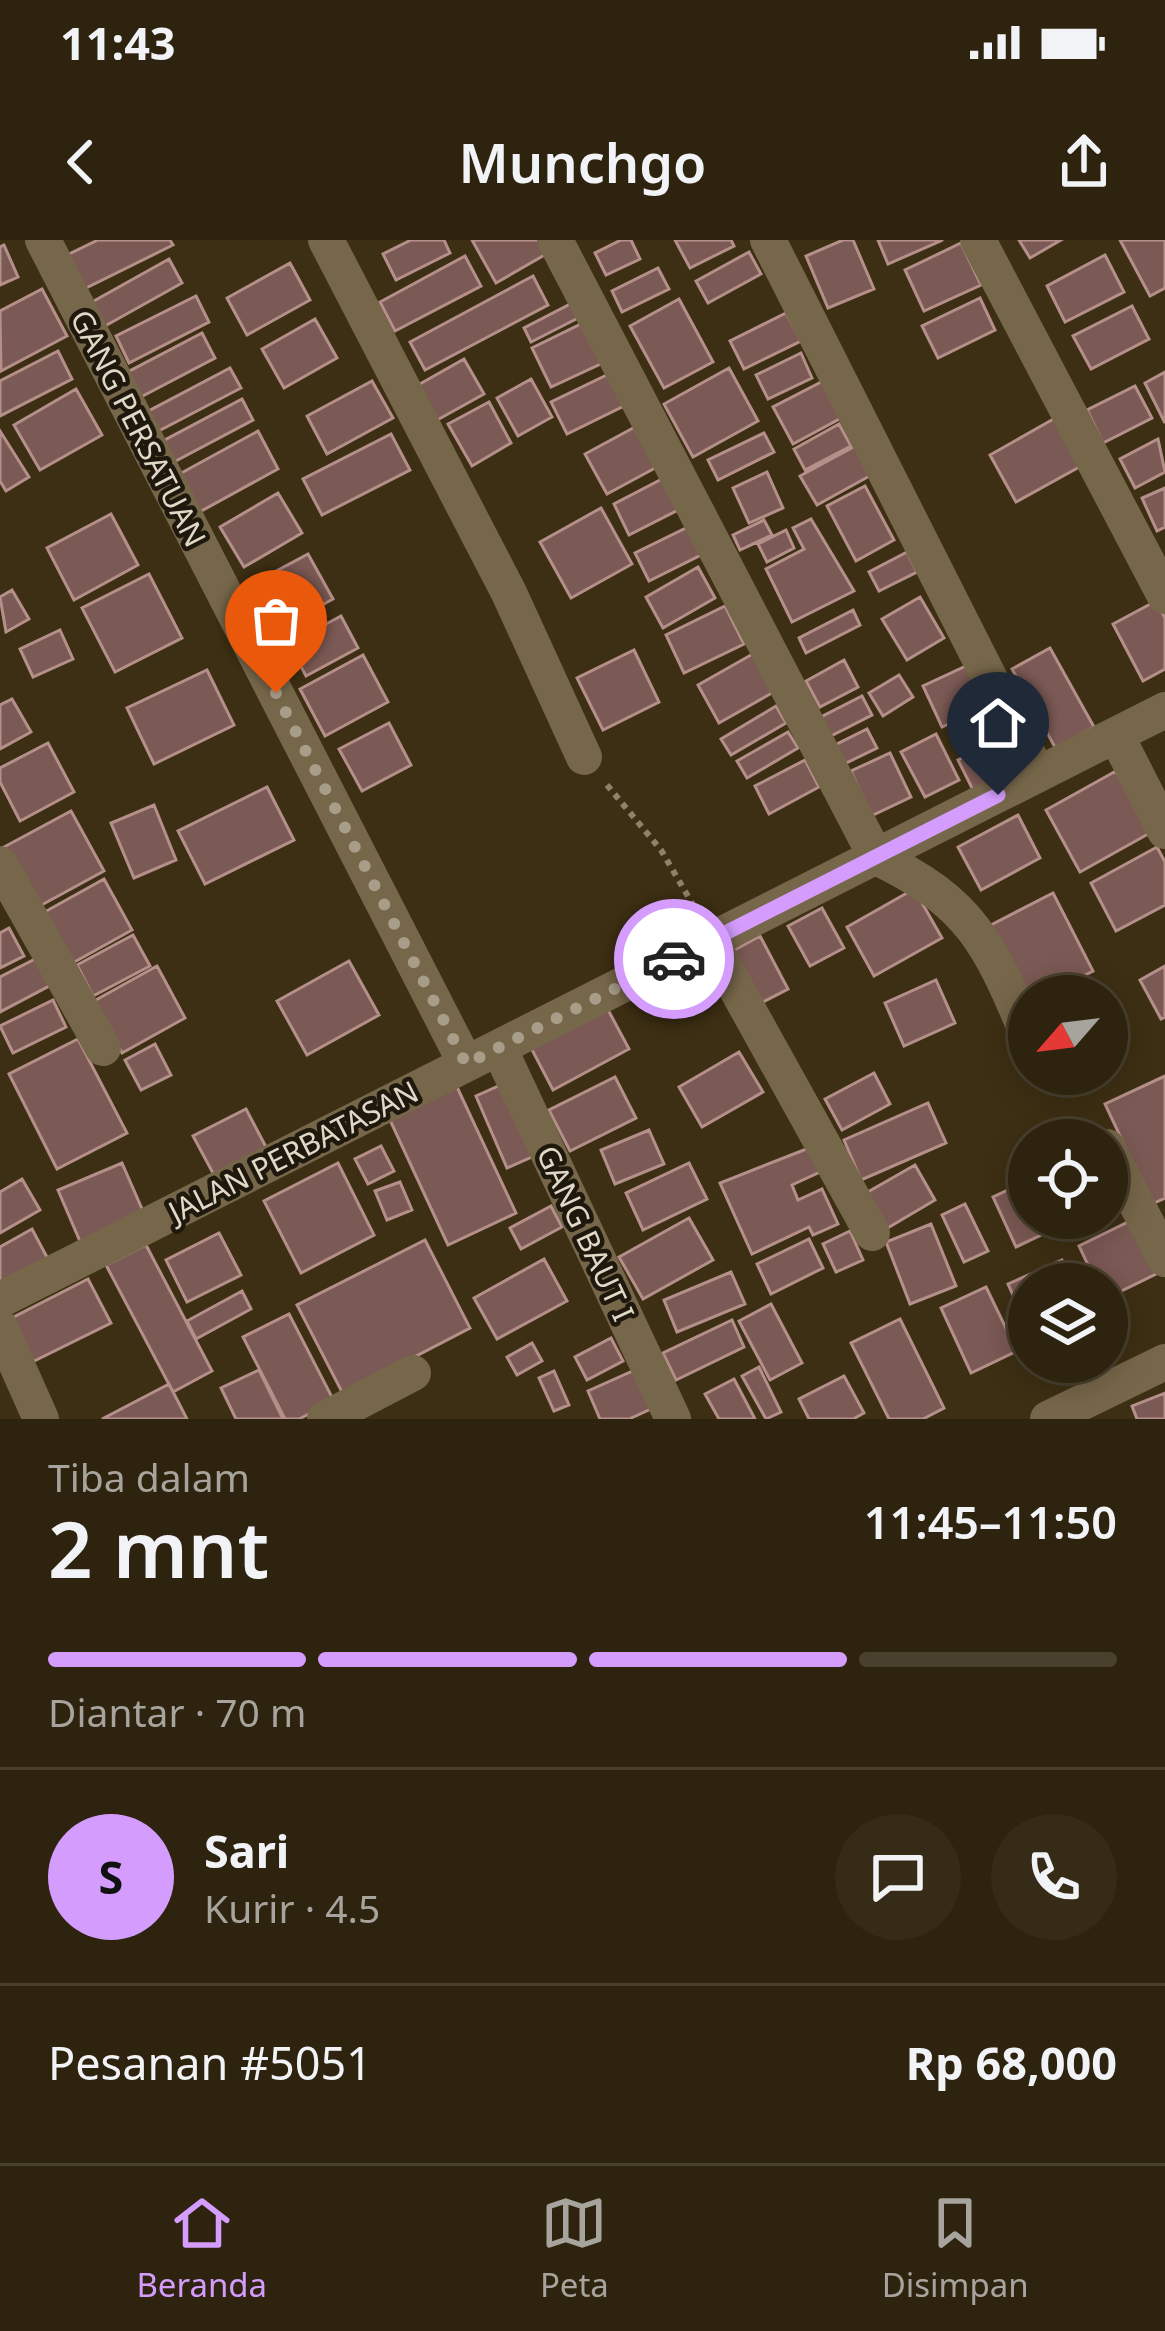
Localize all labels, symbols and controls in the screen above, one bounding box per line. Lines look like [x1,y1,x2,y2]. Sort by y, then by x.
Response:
text: 11:43 [60,12,176,73]
text: Munchgo [459,125,706,199]
icon: back [48,129,114,195]
icon: share [1051,129,1117,195]
street label: GANG PERSATUAN [62,303,216,553]
pin [225,570,327,693]
icon: bag [243,588,309,654]
pin [947,672,1049,795]
icon: home [965,690,1031,756]
courier [614,899,734,1019]
icon: car [641,926,707,992]
north arrow [1008,975,1128,1095]
map controls [1008,975,1128,1383]
street label: JALAN PERBATASAN [158,1070,425,1233]
button: locate [1008,1119,1128,1239]
street label: GANG BAUT I [528,1139,644,1327]
button: layers [1008,1263,1128,1383]
text: Tiba dalam [48,1450,250,1503]
text: 11:45–11:50 [864,1491,1117,1552]
text: 2 mnt [48,1495,269,1601]
text: Diantar · 70 m [48,1685,307,1738]
button: chat [835,1814,961,1940]
button: phone [991,1814,1117,1940]
text: Sari [204,1820,289,1881]
text: S [99,1846,123,1907]
text: Kurir · 4.5 [204,1881,380,1934]
text: Pesanan #5051 [48,2032,372,2093]
text: Rp 68,000 [906,2032,1117,2093]
tab: Beranda [136,2190,267,2307]
tab: Peta [540,2190,609,2307]
tab: Disimpan [882,2190,1029,2307]

